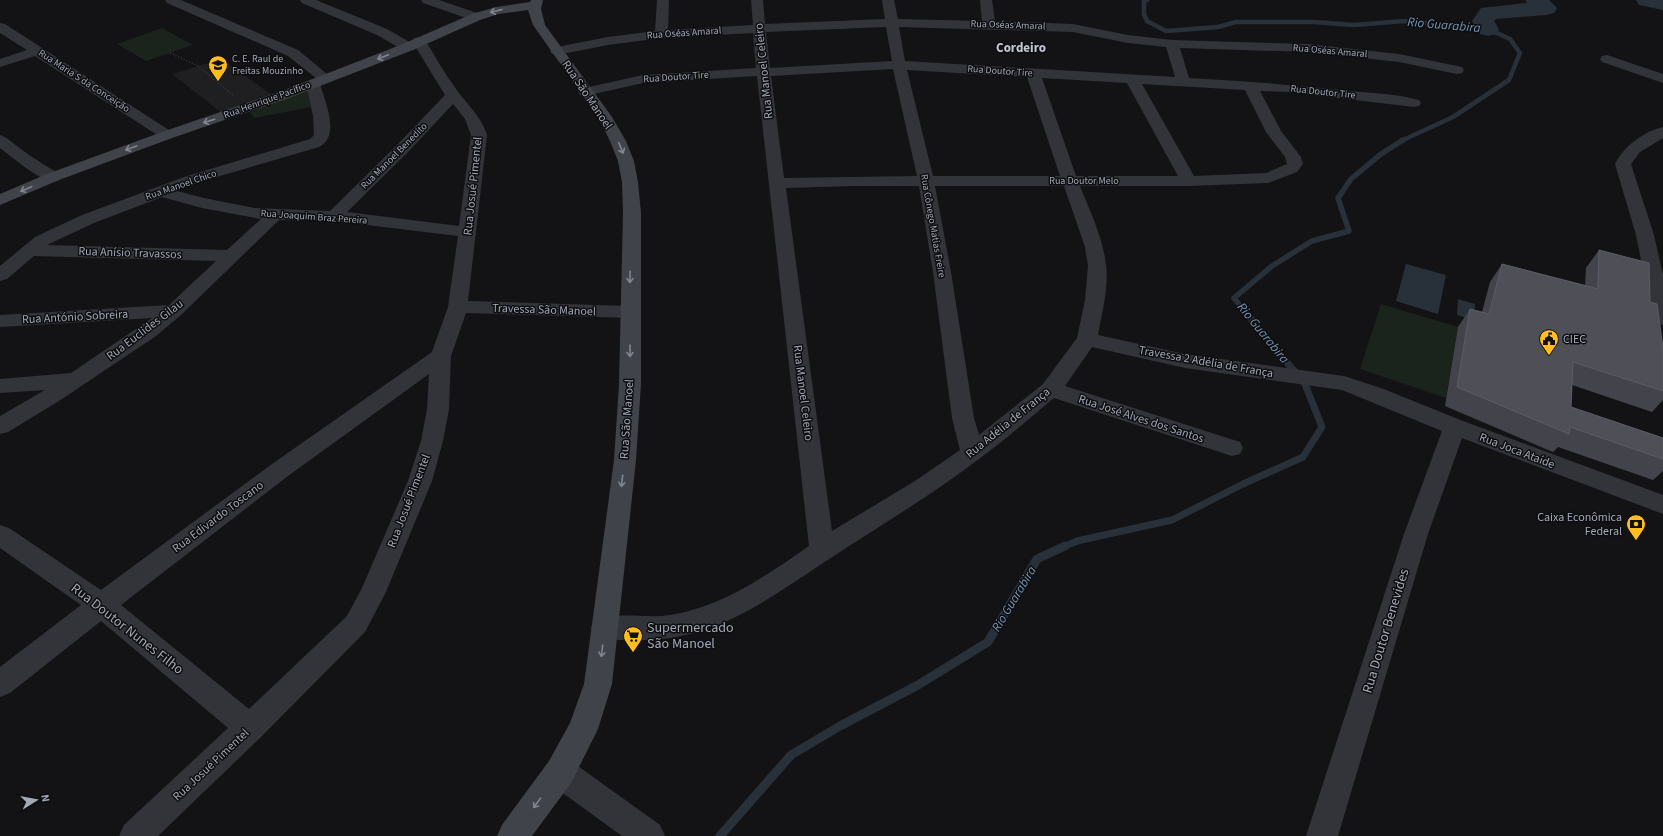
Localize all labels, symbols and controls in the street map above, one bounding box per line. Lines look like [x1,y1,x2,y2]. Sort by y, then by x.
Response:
one-way arrow [490,8,503,16]
water label: Rio Guarabira [1407,13,1481,37]
street label: Rua Oséas Amaral [970,17,1046,33]
street label: Rua Manoel Celeiro [751,22,777,120]
street label: Rua Oséas Amaral [646,23,722,43]
district label: Cordeiro [996,39,1046,57]
street label: Rua Oséas Amaral [1292,41,1368,61]
street label: Rua Maria S da Conceição [35,46,133,116]
place label: C. E. Raul de Freitas Mouzinho [232,52,303,78]
one-way arrow [378,53,390,61]
school or university icon: C. E. Raul de Freitas Mouzinho [207,54,229,82]
street label: Rua São Manoel [558,57,616,133]
street label: Rua Doutor Tire [967,62,1033,80]
street label: Rua Doutor Tire [643,68,709,86]
street label: Rua Henrique Pacífico [222,78,312,122]
street label: Rua Doutor Tire [1290,82,1356,102]
one-way arrow [202,118,215,125]
street label: Rua Manoel Benedito [358,120,430,192]
street label: Rua Josué Pimentel [459,136,487,236]
one-way arrow [618,142,625,154]
one-way arrow [125,145,137,153]
street label: Rua Manoel Chico [144,166,218,204]
street label: Rua Cônego Matias Freire [917,173,949,279]
street label: Rua Doutor Melo [1049,174,1119,188]
one-way arrow [21,185,33,193]
street label: Rua Joaquim Braz Pereira [260,206,368,228]
street label: Rua Anísio Travassos [78,243,182,263]
one-way arrow [627,270,634,283]
street label: Rua Euclides Gilau [103,295,187,365]
water label: Rio Guarabira [1233,299,1293,367]
street label: Travessa São Manoel [492,300,596,320]
street label: Rua António Sobreira [22,306,128,328]
public building icon: CIEC [1538,328,1560,356]
place label: CIEC [1563,331,1586,348]
street label: Travessa 2 Adélia de França [1137,342,1275,382]
one-way arrow [626,344,634,357]
street label: Rua Manoel Celeiro [789,344,817,442]
street label: Rua São Manoel [616,378,638,460]
street label: Rua Adélia de França [962,384,1054,462]
street label: Rua José Alves dos Santos [1076,391,1206,447]
street label: Rua Joca Ataíde [1477,429,1557,473]
street label: Rua Josué Pimentel [383,452,435,550]
one-way arrow [619,474,626,487]
street label: Rua Edivardo Toscano [169,477,267,557]
place label: Caixa Econômica Federal [1537,509,1622,540]
bank icon: Caixa Econômica Federal [1625,513,1647,541]
water label: Rio Guarabira [987,563,1041,635]
street label: Rua Doutor Benevides [1358,566,1415,696]
street label: Rua Doutor Nunes Filho [66,579,188,679]
place label: Supermercado São Manoel [647,618,734,654]
supermarket icon: Supermercado São Manoel [622,625,644,653]
one-way arrow [598,645,605,658]
street label: Rua Josué Pimentel [169,725,253,805]
north arrow [16,780,56,820]
text: N [37,793,53,803]
one-way arrow [533,797,541,808]

